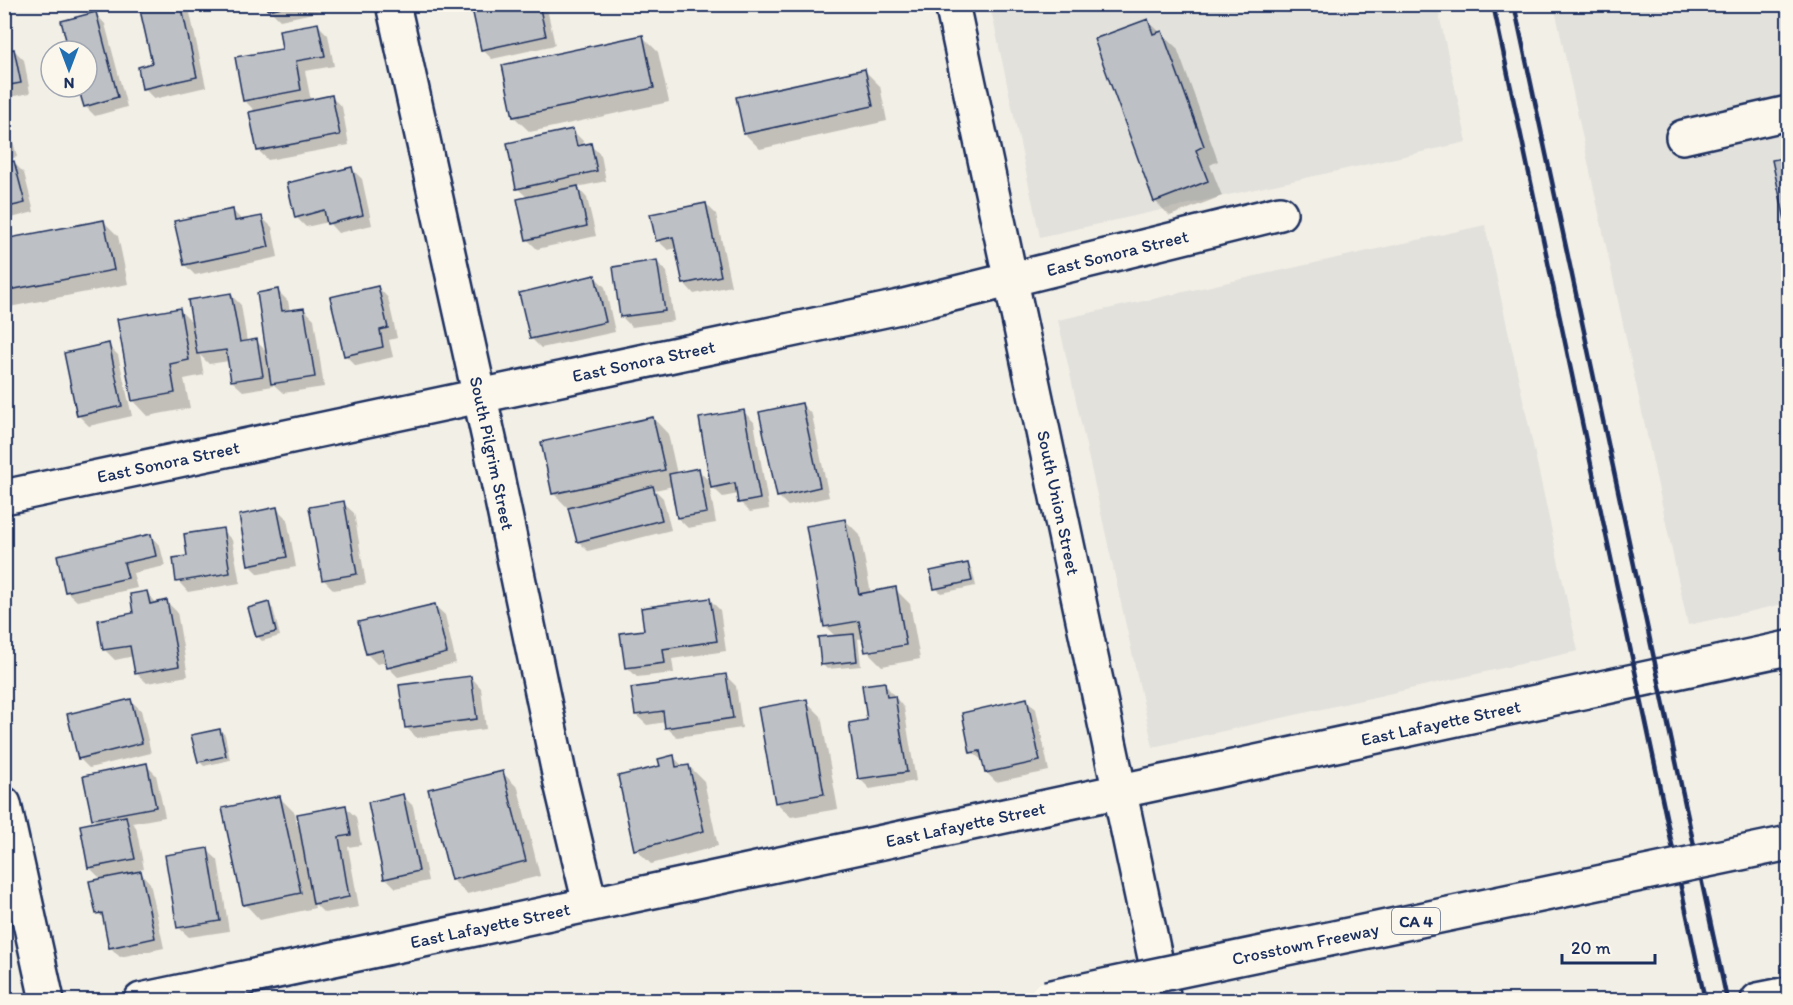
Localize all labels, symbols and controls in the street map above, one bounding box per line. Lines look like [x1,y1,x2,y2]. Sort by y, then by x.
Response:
north arrow [39,39,99,99]
text: N [64,74,74,93]
street label: East Sonora Street [1044,225,1191,281]
street label: East Sonora Street [570,335,717,387]
street label: South Pilgrim Street [465,374,519,532]
street label: South Union Street [1032,428,1084,577]
street label: East Sonora Street [95,436,242,488]
street label: East Lafayette Street [1359,695,1523,751]
street label: East Lafayette Street [884,797,1048,852]
street label: East Lafayette Street [408,898,572,953]
road number: CA 4 [1392,908,1440,934]
street label: Crosstown Freeway [1230,918,1381,970]
scale bar [1562,927,1655,965]
text: 20 m [1571,937,1611,959]

